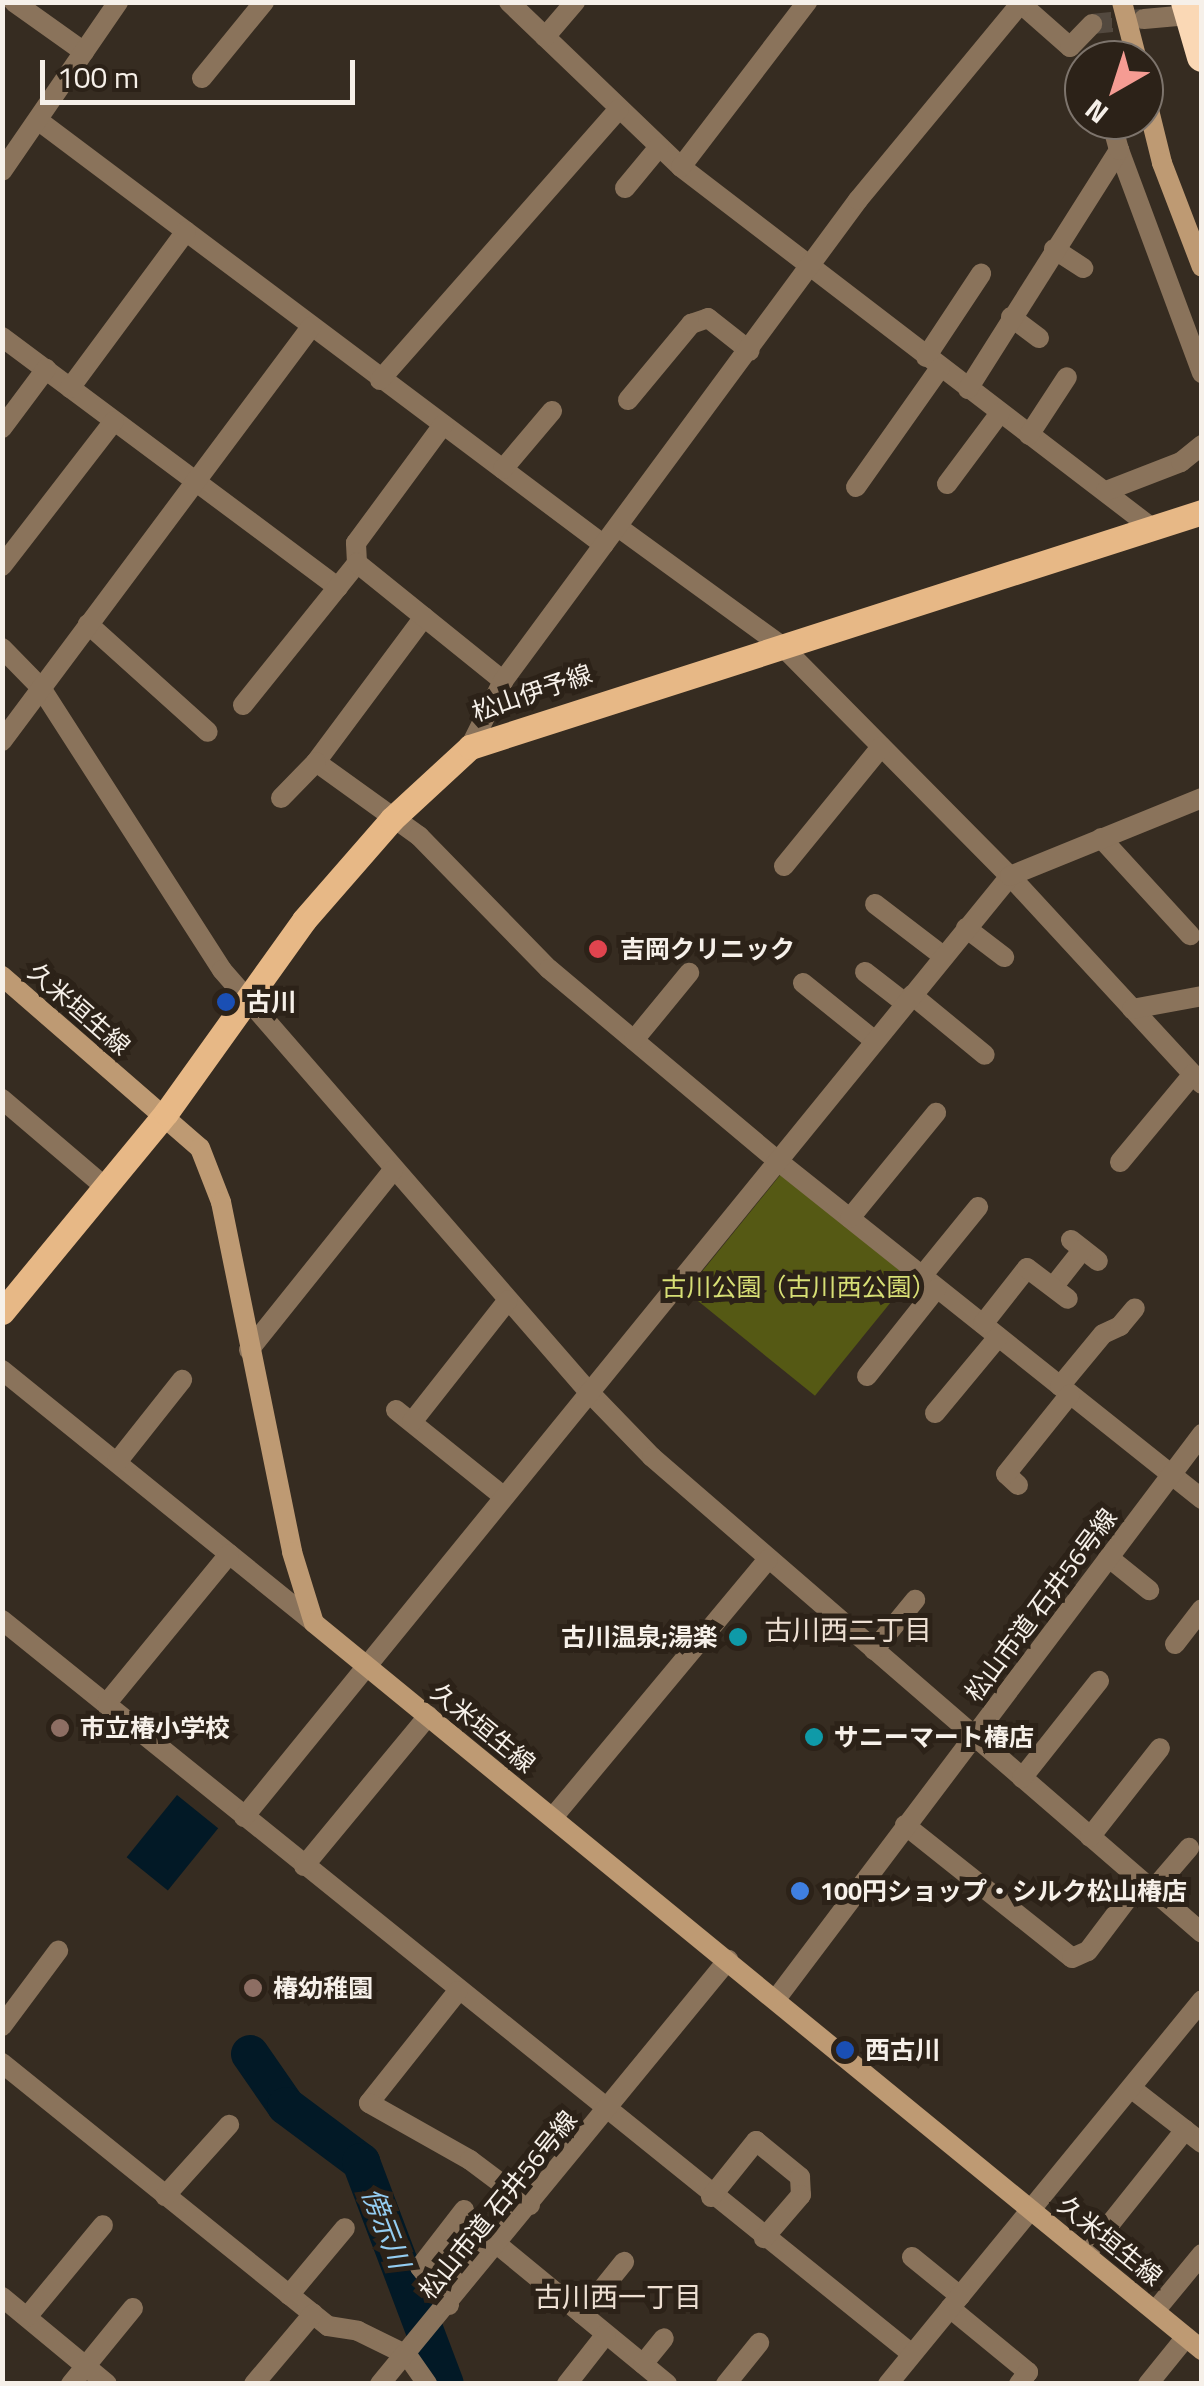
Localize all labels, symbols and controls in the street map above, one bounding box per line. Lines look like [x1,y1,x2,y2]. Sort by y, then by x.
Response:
scale bar [45,40,360,102]
north arrow [1064,40,1164,140]
text: 100 m [57,54,139,100]
text: N [1075,89,1117,135]
street label: 松山伊予線 [468,658,596,728]
place label: 吉岡クリニック [620,934,795,964]
marker: 吉岡クリニック [585,936,611,962]
street label: 久米垣生線 [22,957,136,1061]
place label: 古川 [246,987,296,1017]
marker: 古川 [215,991,237,1013]
park label: 古川公園（古川西公園） [662,1272,936,1302]
street label: 松山市道 石井56号線 [959,1503,1123,1707]
district label: 古川西二丁目 [764,1613,932,1647]
place label: 古川温泉;湯楽 [561,1622,718,1652]
marker: 古川温泉;湯楽 [727,1626,749,1648]
street label: 久米垣生線 [425,1677,541,1779]
place label: 市立椿小学校 [80,1713,230,1743]
marker: 市立椿小学校 [49,1717,71,1739]
place label: サニーマート椿店 [834,1722,1034,1752]
marker: サニーマート椿店 [803,1726,825,1748]
place label: 100円ショップ・シルク松山椿店 [820,1876,1187,1906]
marker: 100円ショップ・シルク松山椿店 [789,1880,811,1902]
place label: 椿幼稚園 [273,1973,373,2003]
marker: 椿幼稚園 [242,1977,264,1999]
place label: 西古川 [865,2035,940,2065]
marker: 西古川 [834,2039,856,2061]
street label: 松山市道 石井56号線 [413,2105,583,2305]
water label: 傍示川 [355,2183,417,2273]
street label: 久米垣生線 [1052,2190,1168,2292]
district label: 古川西一丁目 [534,2280,702,2314]

